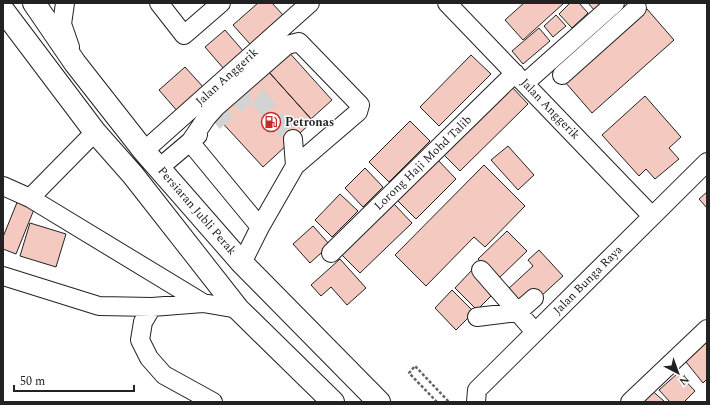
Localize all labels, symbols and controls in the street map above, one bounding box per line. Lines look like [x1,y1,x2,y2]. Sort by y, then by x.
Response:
street label: Jalan Anggerik [191,43,263,111]
street label: Jalan Anggerik [516,74,585,144]
fuel station icon: Petronas [260,111,282,133]
street label: Lorong Haji Mohd Talib [370,111,477,215]
place label: Petronas [285,113,334,132]
street label: Persiaran Jubli Perak [153,162,241,260]
street label: Jalan Bunga Raya [549,241,627,319]
north arrow [658,353,698,393]
scale bar [14,367,134,393]
text: N [675,371,693,390]
text: 50 m [20,372,45,391]

